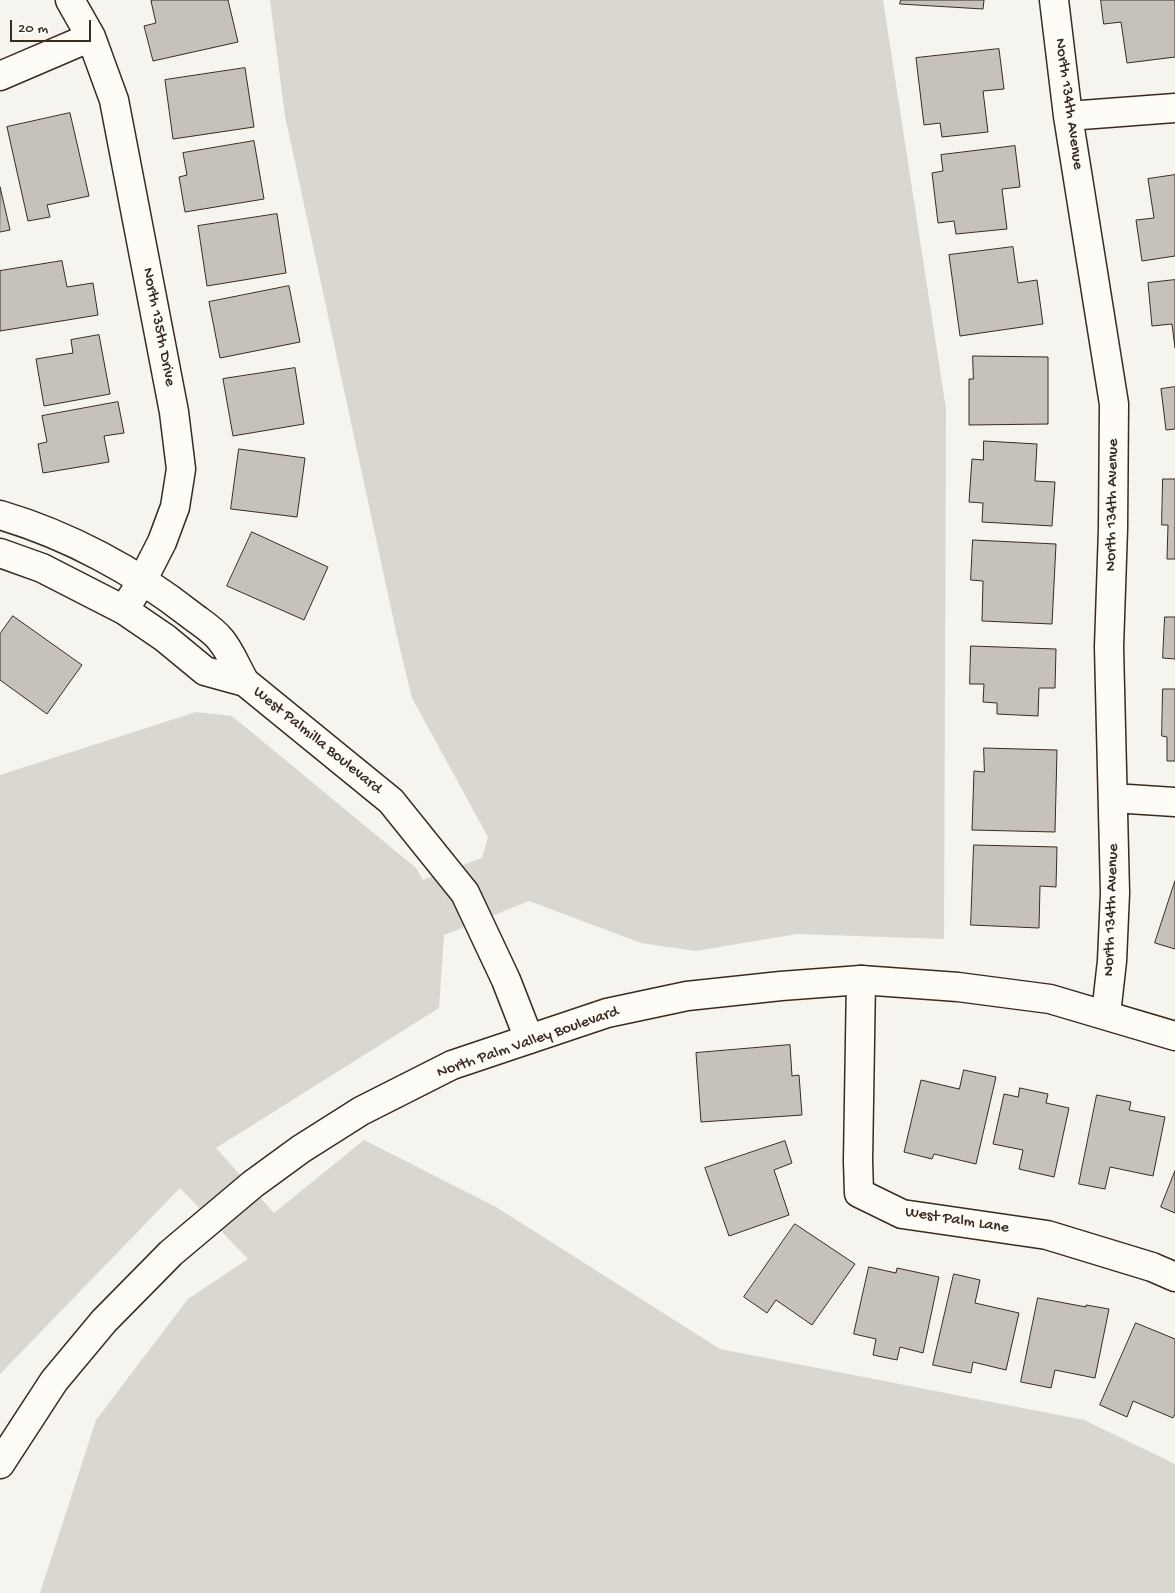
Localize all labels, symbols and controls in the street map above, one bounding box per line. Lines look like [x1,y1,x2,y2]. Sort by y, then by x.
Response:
scale bar [12,10,94,42]
text: 20 m [18,20,48,38]
street label: North 134th Avenue [1049,37,1087,171]
street label: North 135th Drive [137,266,179,388]
street label: North 134th Avenue [1102,438,1124,572]
street label: West Palmilla Boulevard [249,683,385,799]
street label: North 134th Avenue [1100,843,1124,977]
street label: North Palm Valley Boulevard [434,1003,622,1083]
street label: West Palm Lane [904,1203,1010,1239]

